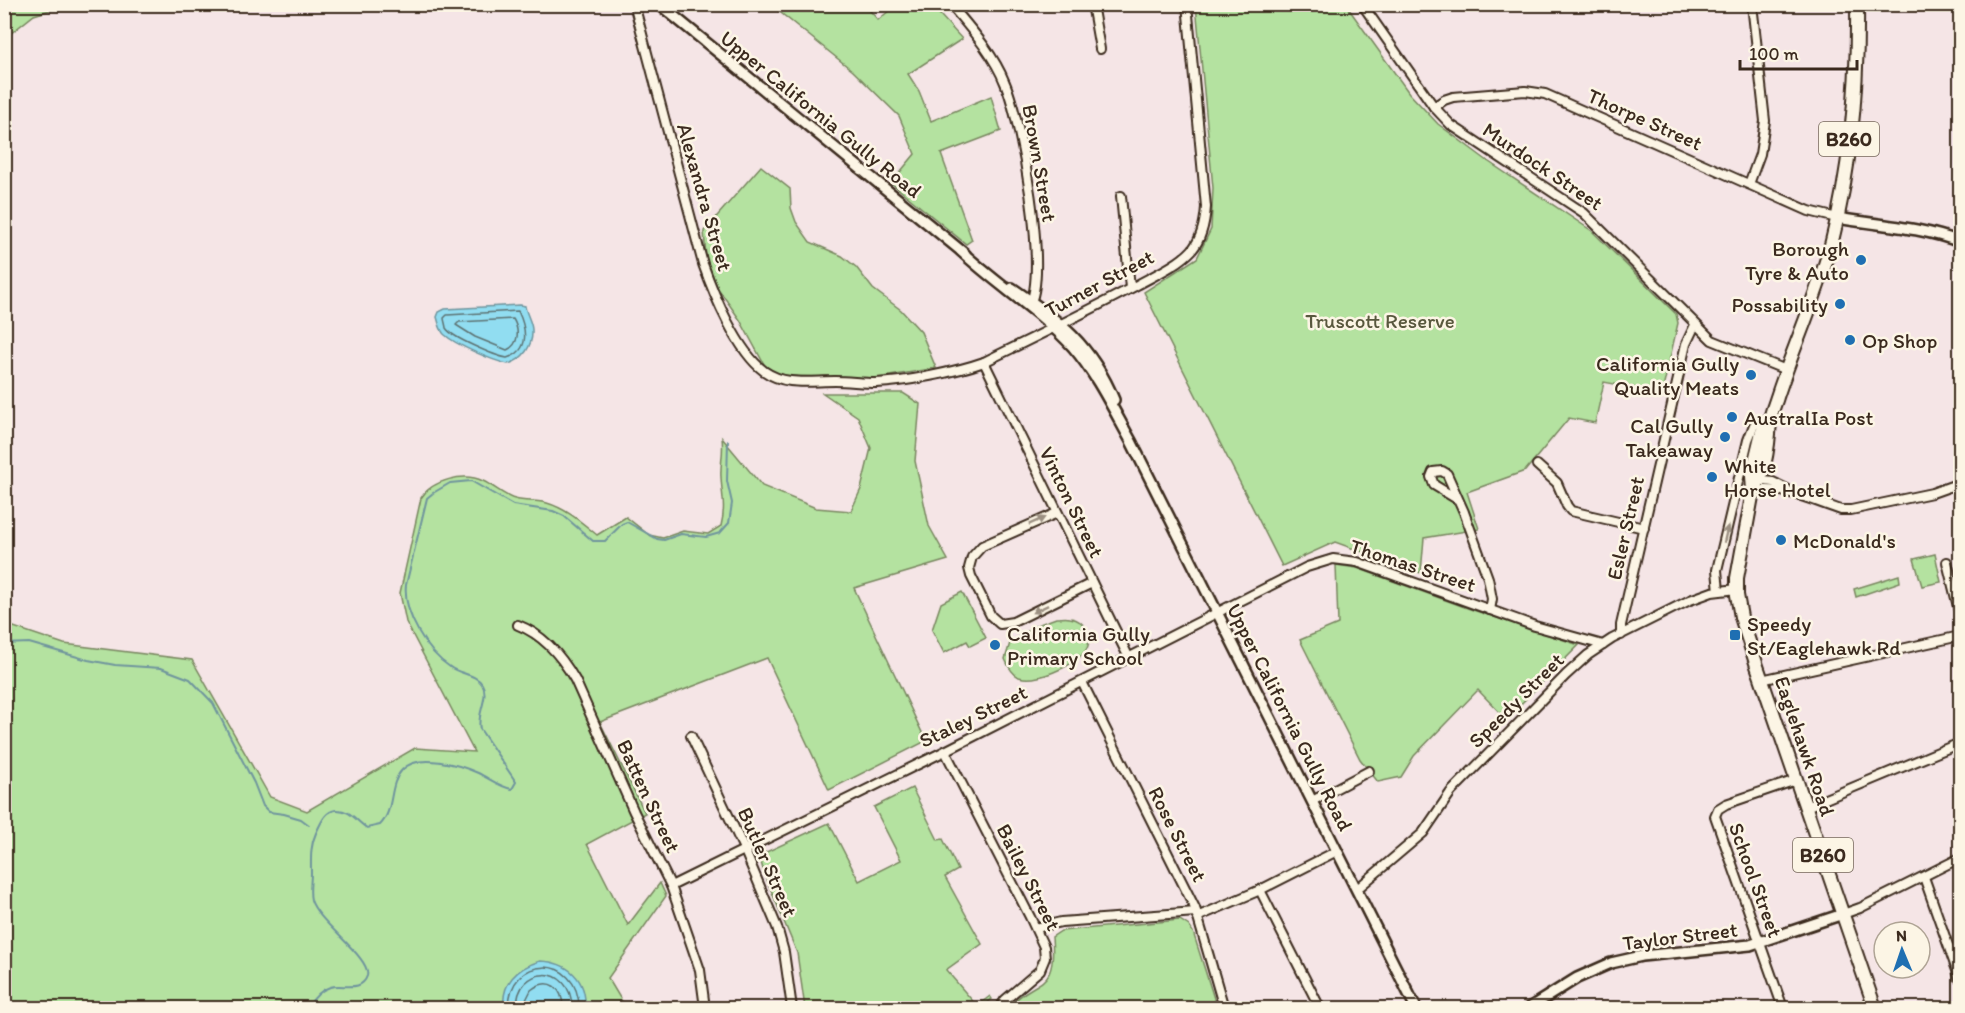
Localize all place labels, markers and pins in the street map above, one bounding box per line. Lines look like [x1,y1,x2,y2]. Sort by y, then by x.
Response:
place label: Borough Tyre & Auto [1745,236,1849,285]
marker: Borough Tyre & Auto [1854,253,1868,267]
place label: Possability [1731,292,1828,317]
marker: Possability [1833,297,1847,311]
place label: Op Shop [1862,328,1937,353]
marker: Op Shop [1843,333,1857,347]
place label: California Gully Quality Meats [1596,351,1739,400]
marker: California Gully Quality Meats [1744,368,1758,382]
place label: AustralIa Post [1744,405,1874,430]
marker: AustralIa Post [1725,410,1739,424]
place label: Cal Gully Takeaway [1625,413,1713,462]
marker: Cal Gully Takeaway [1718,430,1732,444]
place label: White Horse Hotel [1724,453,1831,502]
marker: White Horse Hotel [1705,470,1719,484]
place label: McDonald's [1793,528,1896,553]
marker: McDonald's [1774,533,1788,547]
place label: Speedy St/Eaglehawk Rd [1747,611,1901,660]
place label: California Gully Primary School [1007,621,1150,670]
marker: Speedy St/Eaglehawk Rd [1728,628,1742,642]
marker: California Gully Primary School [988,638,1002,652]

